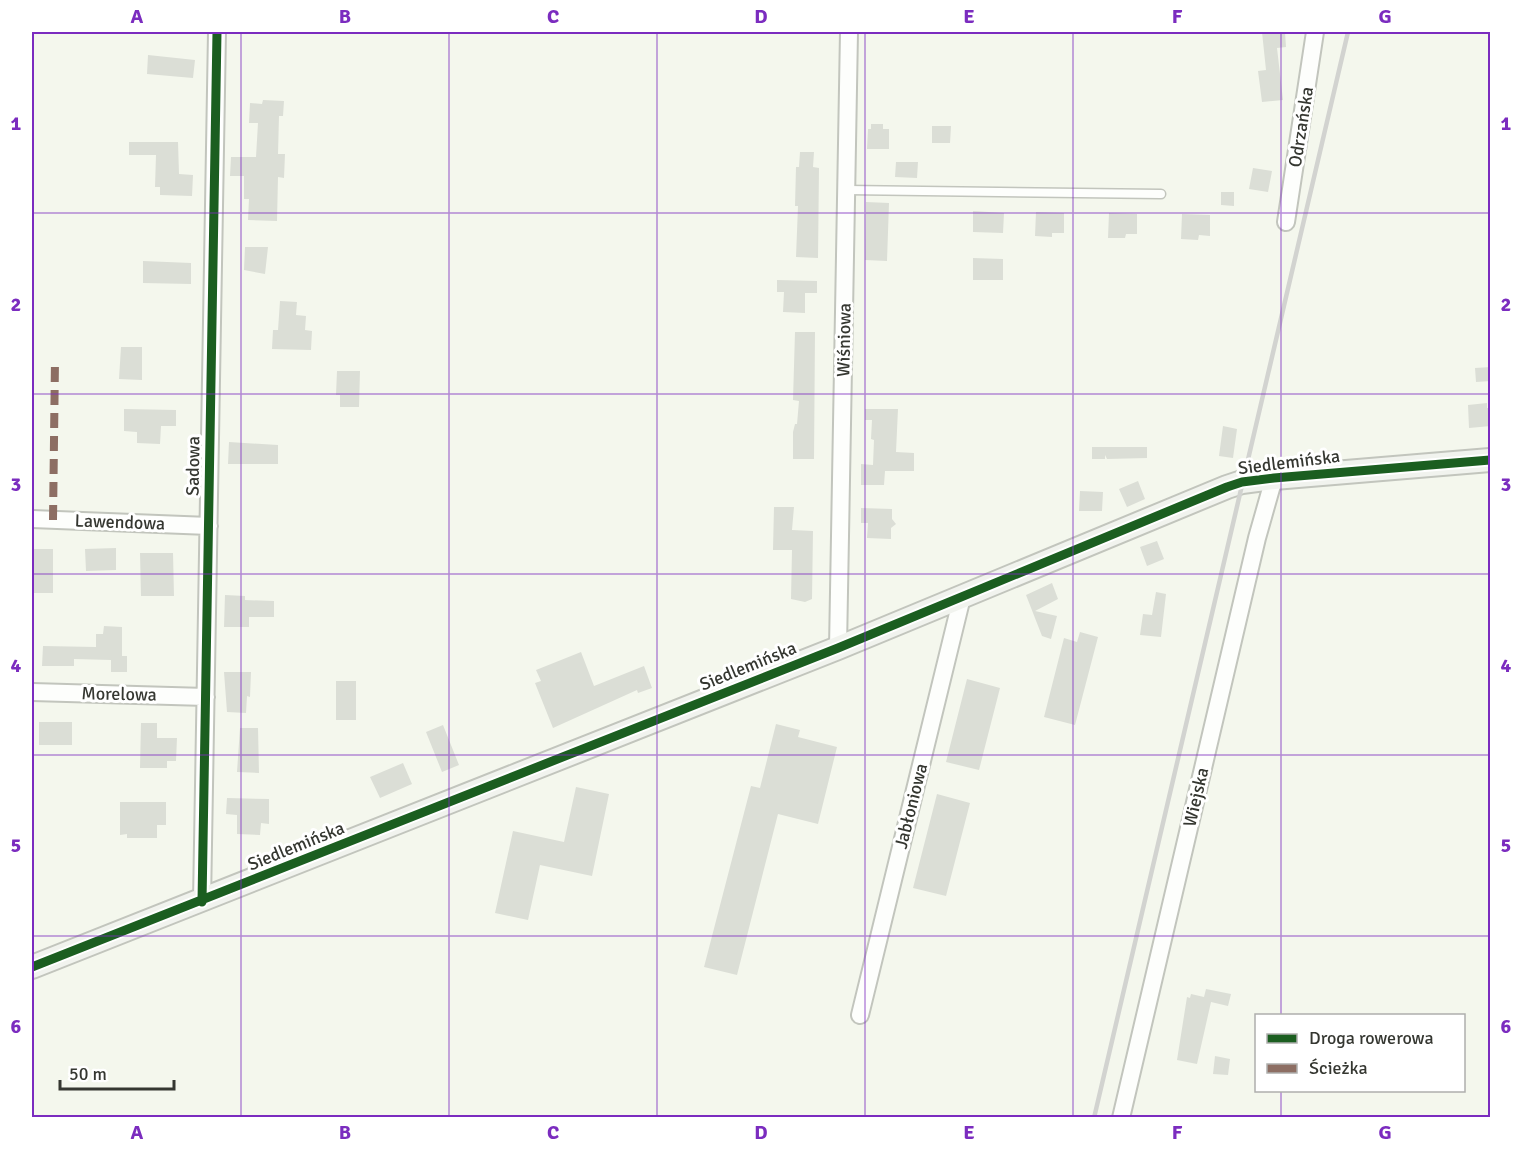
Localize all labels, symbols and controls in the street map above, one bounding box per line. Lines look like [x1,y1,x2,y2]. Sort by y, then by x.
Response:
text: A [131,4,144,29]
text: B [339,4,351,29]
text: C [547,4,559,29]
text: D [754,4,768,29]
text: E [963,4,975,29]
text: F [1172,4,1183,29]
text: G [1378,4,1392,29]
street label: Odrzańska [1284,85,1318,169]
text: 1 [11,111,22,136]
text: 1 [1501,111,1512,136]
text: 2 [11,292,21,317]
text: 2 [1501,292,1511,317]
street label: Wiśniowa [832,303,856,377]
street label: Sadowa [181,436,205,496]
street label: Siedlemińska [1237,445,1341,479]
text: 3 [11,472,21,497]
text: 3 [1501,472,1511,497]
street label: Lawendowa [74,509,166,535]
street label: Siedlemińska [696,637,800,695]
text: 4 [11,653,22,678]
text: 4 [1501,653,1512,678]
street label: Morelowa [81,682,157,706]
street label: Jabłoniowa [890,761,932,851]
street label: Wiejska [1179,765,1213,829]
street label: Siedlemińska [244,817,348,875]
text: 5 [11,833,21,858]
text: 5 [1501,833,1511,858]
text: 6 [11,1014,22,1039]
legend [1255,1014,1465,1092]
text: 6 [1501,1014,1512,1039]
text: Droga rowerowa [1309,1027,1434,1049]
scale bar [60,1053,174,1091]
text: Ścieżka [1309,1057,1368,1079]
text: 50 m [69,1063,107,1085]
text: A [131,1120,144,1145]
text: B [339,1120,351,1145]
text: C [547,1120,559,1145]
text: D [754,1120,768,1145]
text: E [963,1120,975,1145]
text: F [1172,1120,1183,1145]
text: G [1378,1120,1392,1145]

